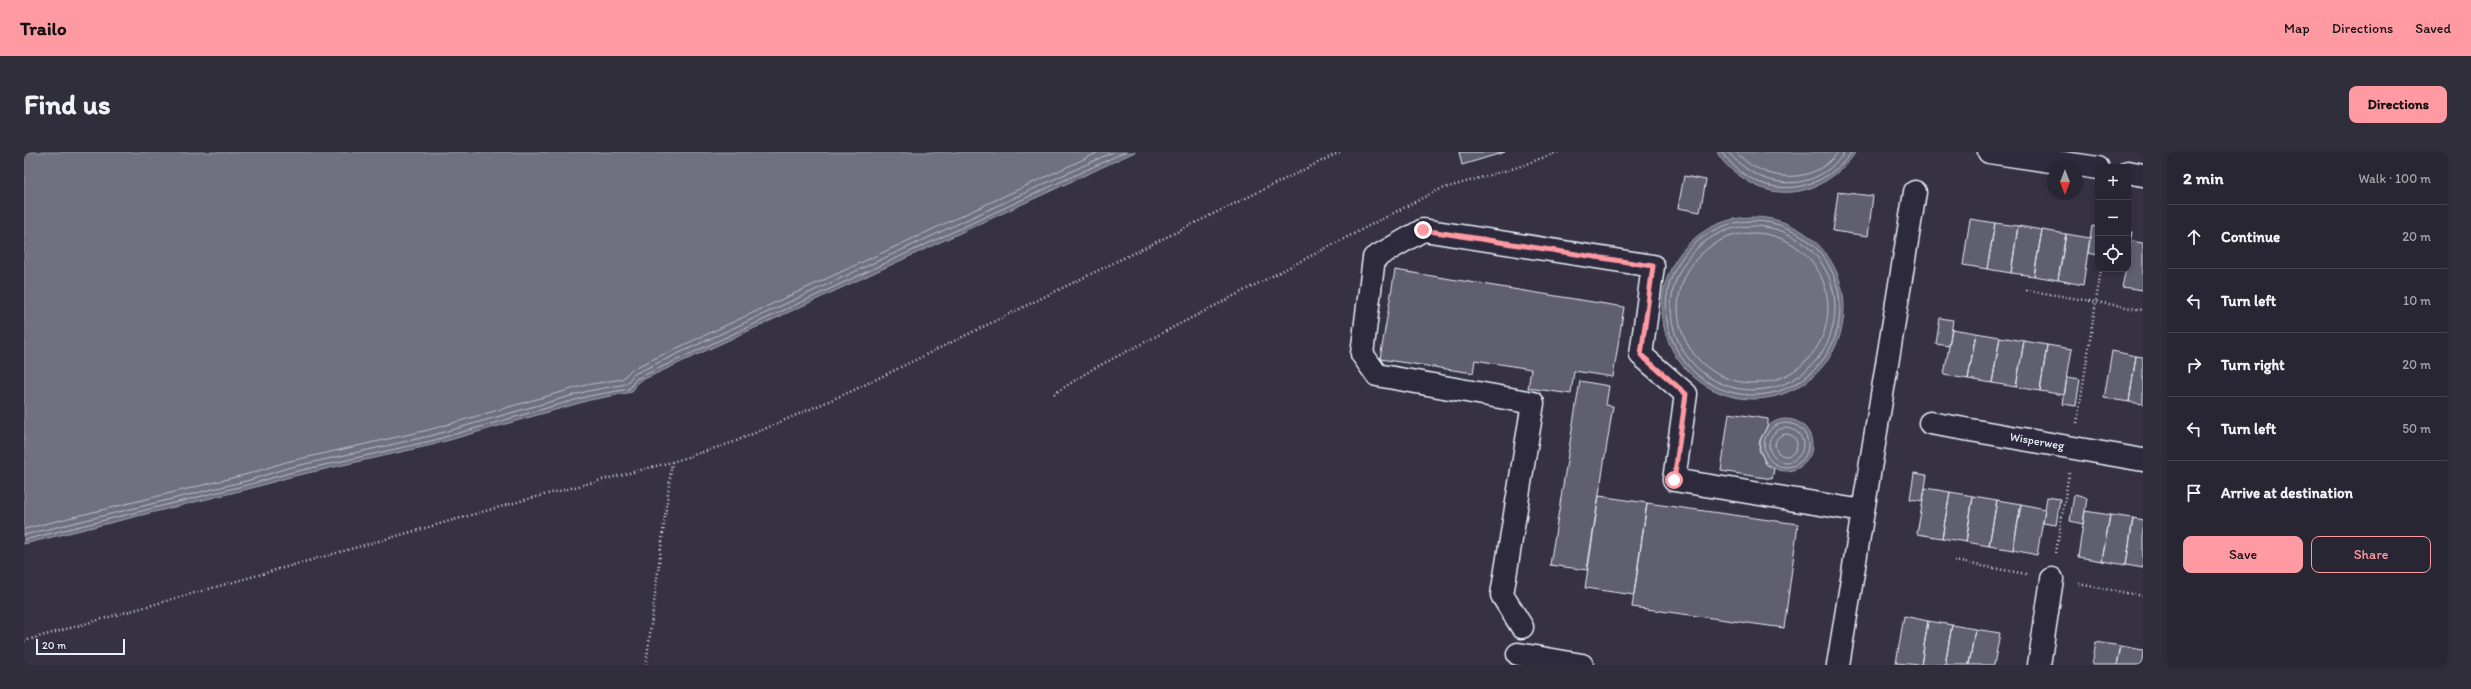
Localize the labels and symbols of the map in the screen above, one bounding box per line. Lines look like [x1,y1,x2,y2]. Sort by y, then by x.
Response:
north arrow [2047,164,2083,200]
route end [1414,221,1432,239]
street label: Wisperweg [2009,429,2066,453]
route start [1665,471,1683,489]
scale bar [36,637,125,656]

